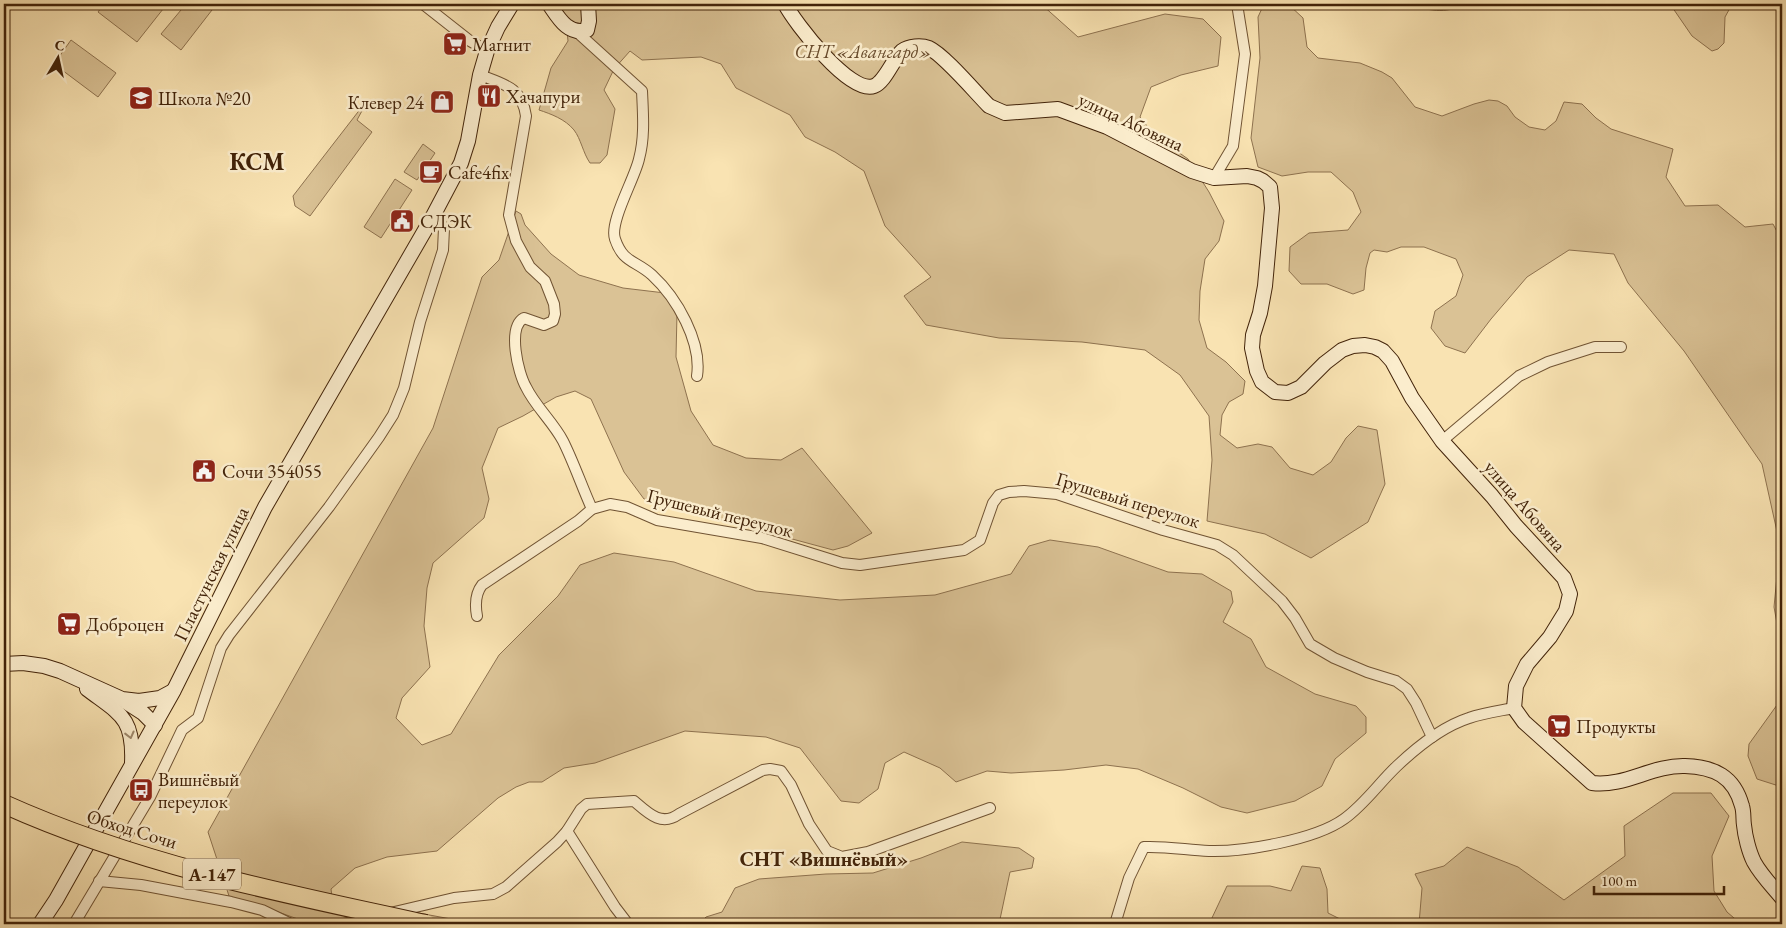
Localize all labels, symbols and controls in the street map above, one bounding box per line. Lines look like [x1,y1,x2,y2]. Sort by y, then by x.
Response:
supermarket icon: Магнит [442,31,468,57]
north arrow [32,32,82,82]
place label: Магнит [472,32,531,57]
text: С [54,35,66,55]
park label: СНТ «Авангард» [795,39,931,64]
restaurant icon: Хачапури [476,83,502,109]
place label: Хачапури [505,84,581,109]
school or university icon: Школа №20 [128,85,154,111]
place label: Школа №20 [158,86,251,111]
street label: улица Абовяна [1074,87,1188,157]
shop icon: Клевер 24 [429,89,455,115]
place label: Клевер 24 [348,90,425,115]
district label: КСМ [229,146,285,177]
cafe icon: Cafe4fix [418,159,444,185]
place label: Cafe4fix [448,160,510,185]
public building icon: СДЭК [389,208,415,234]
place label: СДЭК [420,209,472,234]
street label: улица Абовяна [1478,455,1572,557]
public building icon: Сочи 354055 [191,458,217,484]
place label: Сочи 354055 [222,459,322,484]
street label: Грушевый переулок [1053,466,1203,534]
street label: Грушевый переулок [644,483,796,543]
street label: Пластунская улица [168,502,255,645]
supermarket icon: Доброцен [56,611,82,637]
place label: Доброцен [86,612,164,637]
supermarket icon: Продукты [1546,713,1572,739]
place label: Продукты [1576,714,1656,739]
one-way arrow [124,731,135,740]
place label: Вишнёвый переулок [158,767,239,814]
bus stop icon: Вишнёвый переулок [128,777,154,803]
street label: Обход Сочи [84,803,180,855]
district label: СНТ «Вишнёвый» [740,846,908,872]
road number: А-147 [183,859,241,890]
scale bar [1594,863,1724,895]
text: 100 m [1601,871,1638,890]

